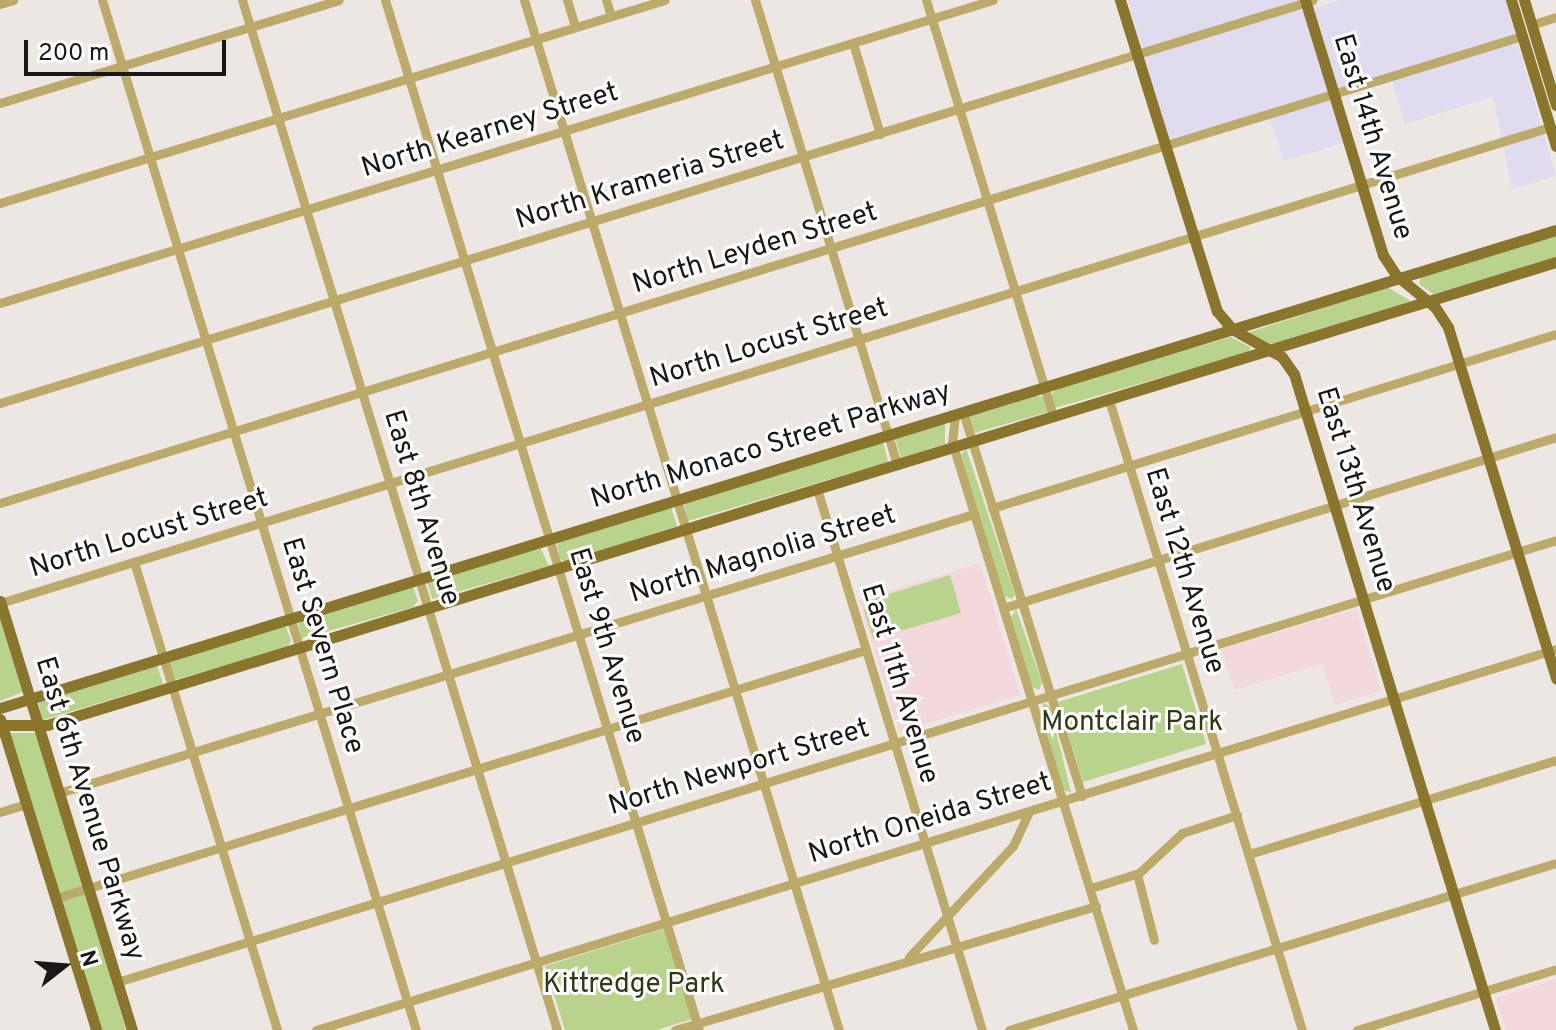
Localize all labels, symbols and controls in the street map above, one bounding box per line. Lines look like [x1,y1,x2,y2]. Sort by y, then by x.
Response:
scale bar [28,24,230,74]
street label: East 14th Avenue [1325,29,1419,245]
text: 200 m [38,39,109,69]
street label: North Kearney Street [358,76,622,186]
street label: North Krameria Street [512,124,788,238]
street label: North Leyden Street [628,196,882,302]
street label: North Locust Street [646,292,892,396]
street label: North Monaco Street Parkway [587,375,955,517]
street label: East 13th Avenue [1308,383,1402,597]
street label: East 8th Avenue [375,406,467,610]
street label: East 12th Avenue [1137,463,1231,679]
street label: North Locust Street [26,482,272,586]
street label: North Magnolia Street [626,499,900,611]
street label: East Severn Place [273,534,371,758]
street label: East 9th Avenue [560,544,652,748]
street label: East 11th Avenue [852,580,946,788]
street label: East 6th Avenue Parkway [27,652,151,966]
park label: Montclair Park [1041,706,1223,740]
street label: North Newport Street [604,712,874,824]
street label: North Oneida Street [805,766,1055,872]
north arrow [24,926,104,1006]
text: N [72,947,103,970]
park label: Kittredge Park [543,968,725,1002]

